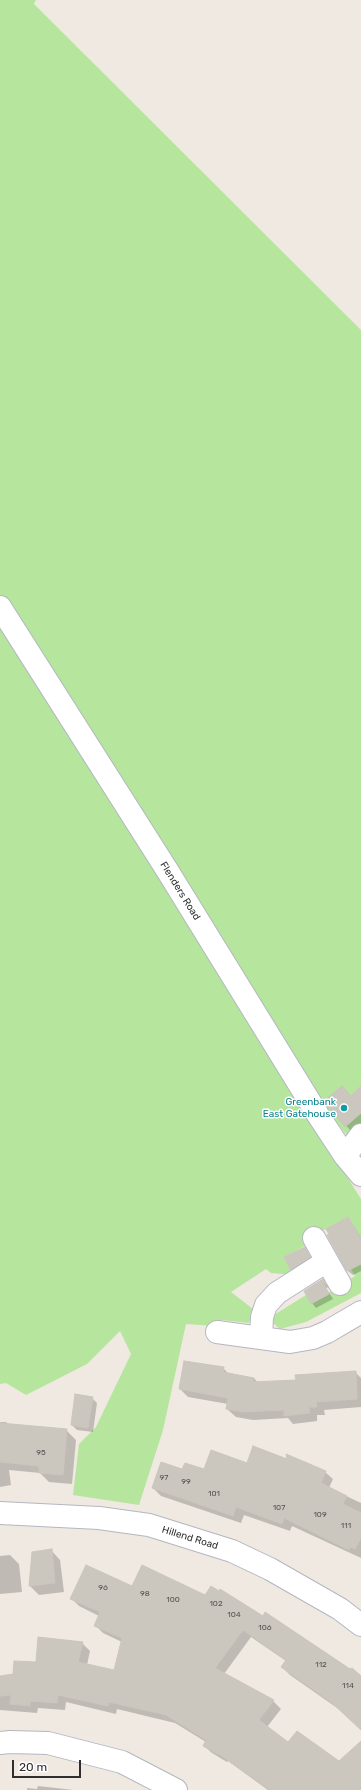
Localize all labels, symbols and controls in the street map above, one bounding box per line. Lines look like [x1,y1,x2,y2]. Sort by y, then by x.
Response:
street label: Flenders Road [157,860,203,922]
place label: Greenbank East Gatehouse [263,1096,336,1120]
marker: Greenbank East Gatehouse [339,1103,349,1113]
house number: 95 [36,1448,46,1458]
house number: 97 [160,1473,168,1483]
house number: 99 [181,1477,191,1487]
house number: 101 [208,1489,220,1499]
house number: 107 [273,1503,285,1513]
house number: 109 [313,1510,327,1520]
house number: 111 [341,1521,351,1531]
street label: Hillend Road [160,1524,220,1552]
house number: 96 [98,1583,108,1593]
house number: 98 [140,1589,150,1599]
house number: 100 [166,1595,180,1605]
house number: 102 [209,1599,223,1609]
house number: 104 [227,1610,241,1620]
house number: 106 [258,1623,272,1633]
house number: 112 [315,1660,327,1670]
house number: 114 [342,1681,354,1691]
scale bar [14,1752,83,1778]
text: 20 m [19,1760,47,1774]

